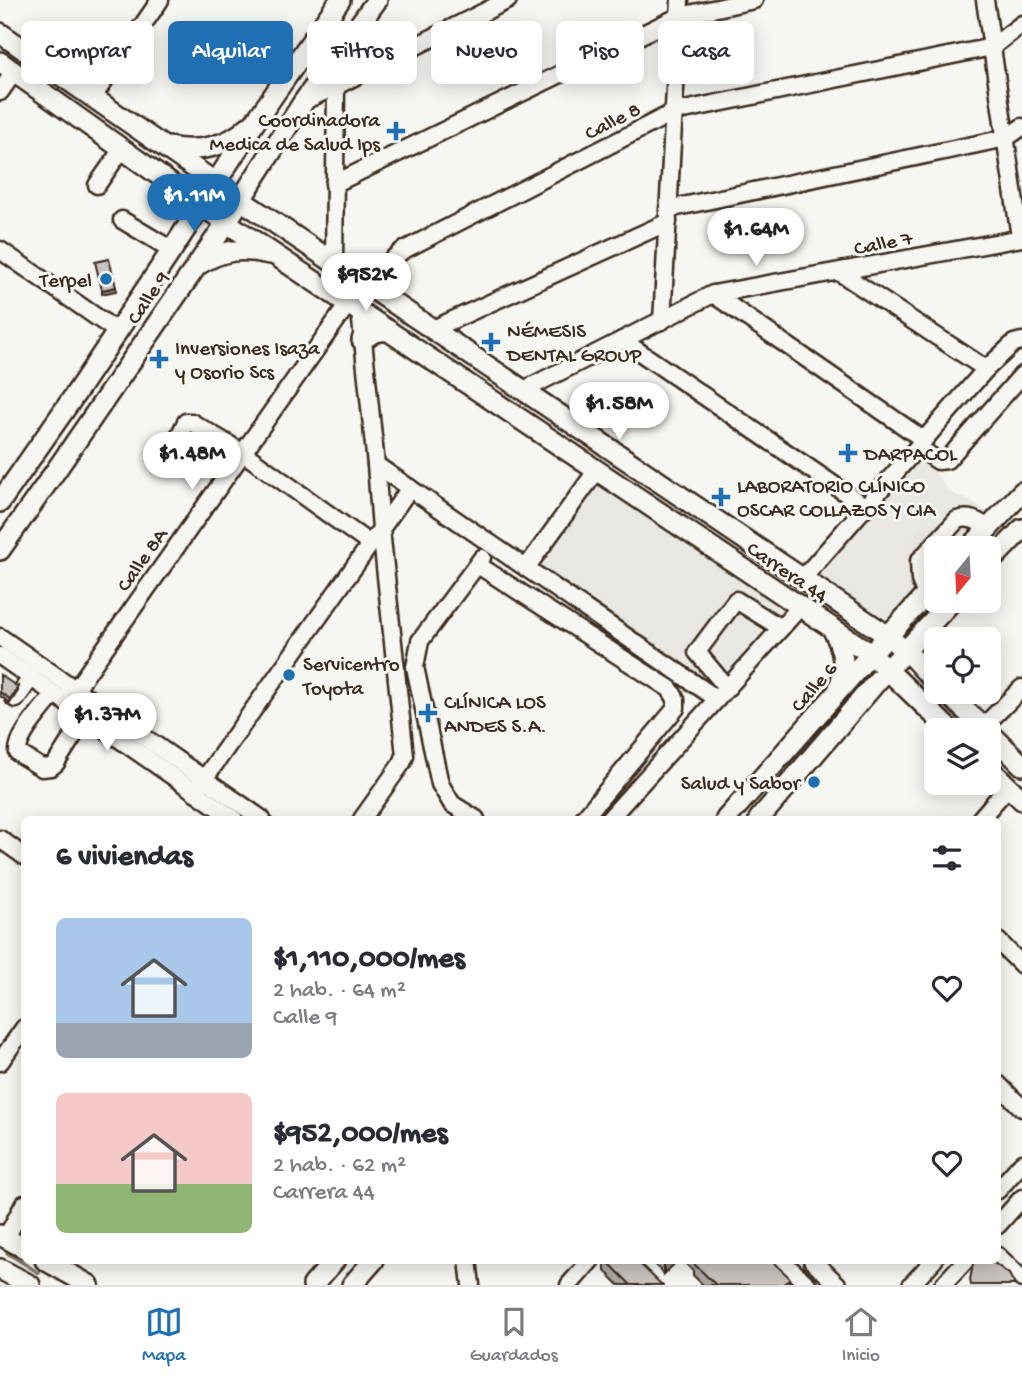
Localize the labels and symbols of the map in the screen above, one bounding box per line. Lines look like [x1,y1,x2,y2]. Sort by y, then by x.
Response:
street label: Calle 8 [581,98,646,148]
place label: Coordinadora Medica de Salud Ips [210,110,381,159]
marker: Coordinadora Medica de Salud Ips [386,121,406,141]
pin: $1.11M [137,174,251,234]
pin: $1.64M [699,208,813,268]
street label: Calle 7 [852,227,916,263]
pin: $952K [317,254,415,313]
street label: Calle 9 [123,267,177,330]
place label: Terpel [39,270,92,295]
marker: Terpel [98,271,114,287]
place label: NÉMESIS DENTAL GROUP [505,321,642,370]
marker: NÉMESIS DENTAL GROUP [481,332,501,352]
place label: Inversiones Isaza y Osorio Scs [175,338,321,387]
marker: Inversiones Isaza y Osorio Scs [149,349,169,369]
pin: $1.58M [562,382,676,442]
pin: $1.48M [135,433,249,492]
marker: DARPACOL [838,443,858,463]
place label: DARPACOL [862,444,958,469]
place label: LABORATORIO CLÍNICO OSCAR COLLAZOS Y CIA [737,476,937,525]
marker: LABORATORIO CLÍNICO OSCAR COLLAZOS Y CIA [711,487,731,507]
street label: Calle 8A [113,523,176,598]
north arrow [924,536,1001,612]
street label: Carrera 44 [741,538,832,610]
place label: Servicentro Toyota [302,654,400,703]
street label: Calle 6 [787,658,845,719]
marker: Servicentro Toyota [281,667,297,683]
place label: CLÍNICA LOS ANDES S.A. [444,692,547,741]
pin: $1.37M [50,694,164,753]
marker: CLÍNICA LOS ANDES S.A. [418,703,438,723]
place label: Salud y Sabor [681,773,802,798]
marker: Salud y Sabor [806,774,822,790]

